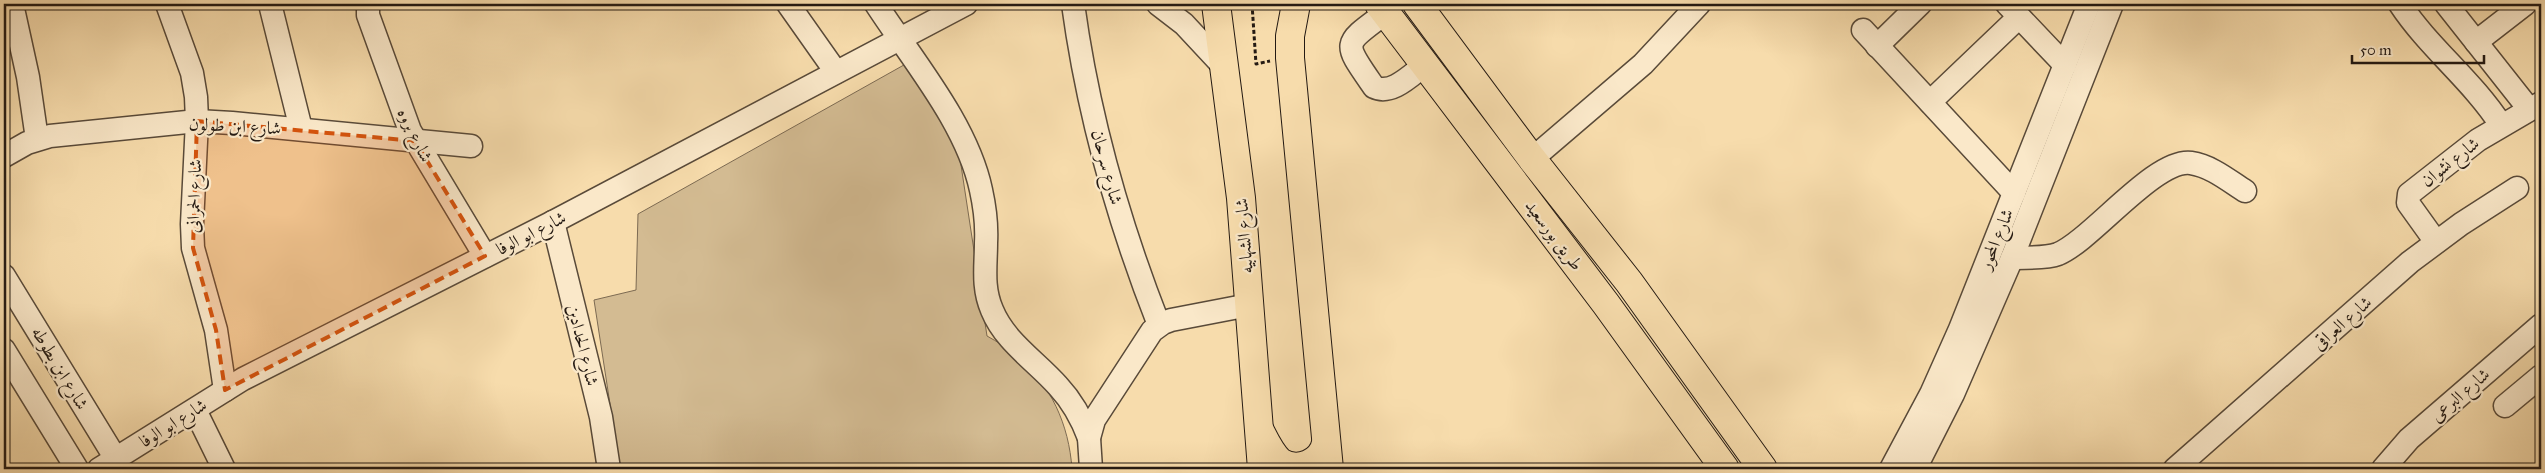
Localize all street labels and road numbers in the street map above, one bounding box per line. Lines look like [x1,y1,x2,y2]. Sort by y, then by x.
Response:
street label: شارع بروه [389,104,437,167]
street label: شارع ابن طولون [188,113,282,143]
street label: شارع سرحان [1083,127,1128,208]
street label: شارع نشوان [2416,132,2486,195]
street label: شارع الحمرانى [182,159,210,234]
street label: طريق بورسعيد [1519,195,1588,275]
street label: شارع الشهابيه [1230,197,1262,275]
street label: شارع المحور [1973,205,2022,276]
street label: شارع ابو الوفا [492,206,571,263]
street label: شارع العراقى [2308,291,2379,358]
street label: شارع الحدادين [558,302,604,389]
street label: شارع ابن بطوطه [23,323,93,416]
street label: شارع البرعى [2426,363,2497,430]
street label: شارع ابو الوفا [135,394,213,456]

